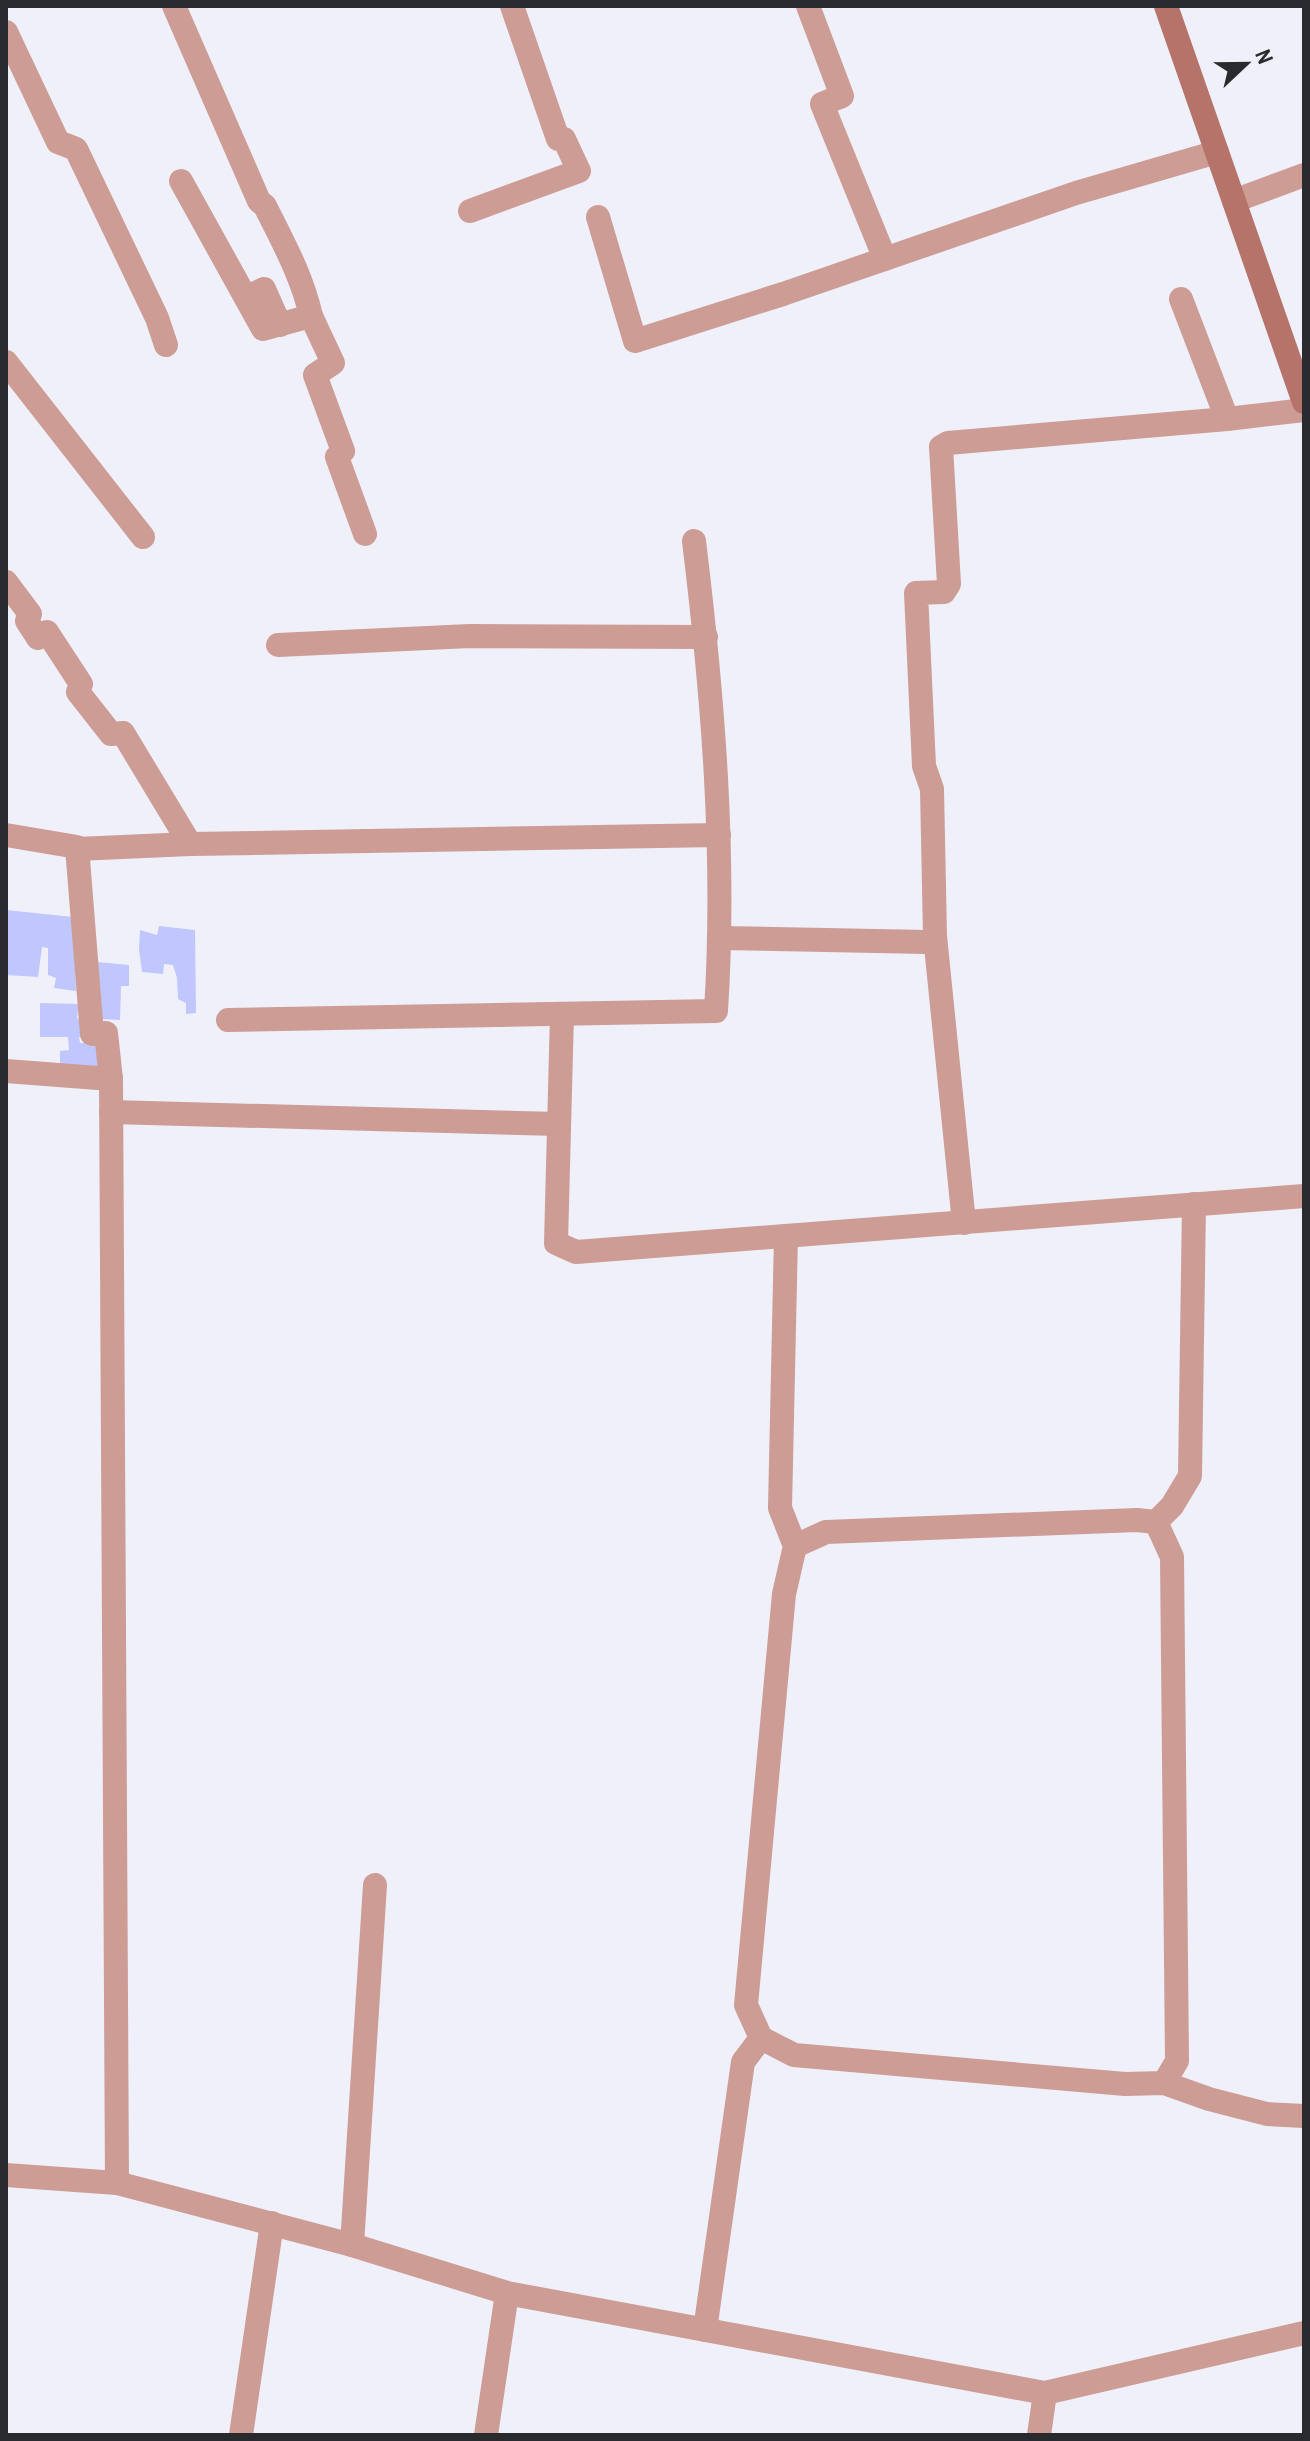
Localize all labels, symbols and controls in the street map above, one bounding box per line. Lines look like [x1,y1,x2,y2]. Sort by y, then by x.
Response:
north arrow [1206,24,1286,104]
text: N [1248,45,1281,68]

